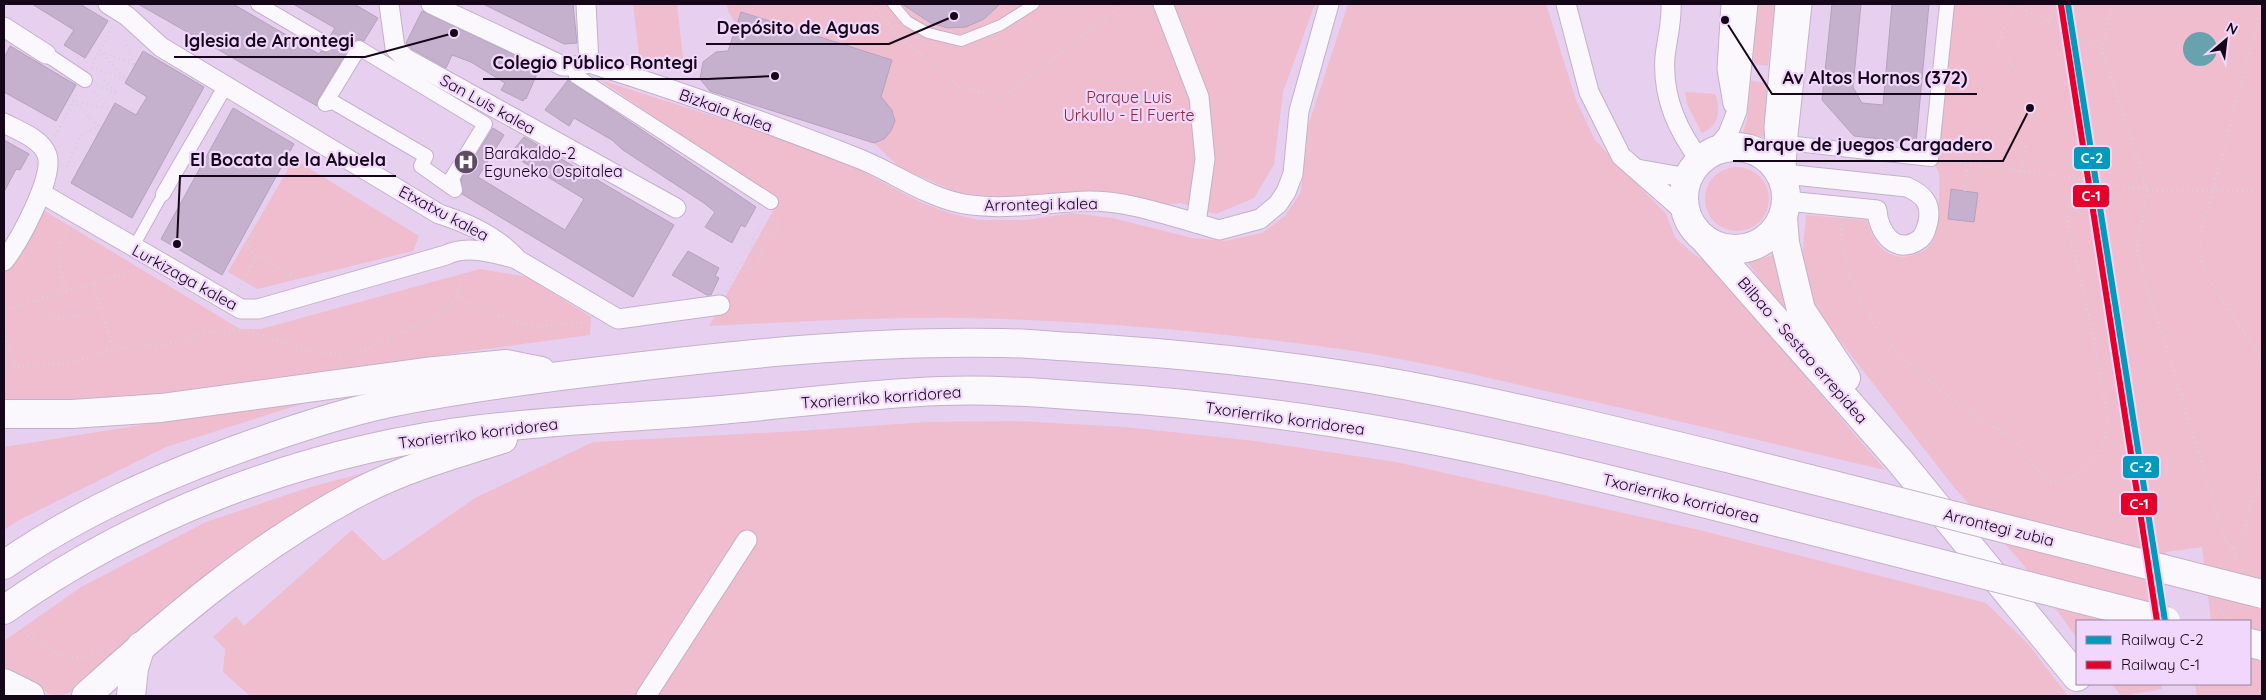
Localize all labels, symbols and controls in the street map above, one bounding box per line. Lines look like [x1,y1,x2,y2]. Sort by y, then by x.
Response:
callout: Depósito de Aguas [706,11,889,44]
north arrow [2201,15,2251,65]
text: Depósito de Aguas [717,16,880,39]
text: N [2223,18,2241,39]
callout: Iglesia de Arrontegi [174,24,365,57]
text: Iglesia de Arrontegi [184,29,354,52]
callout: Colegio Público Rontegi [483,46,708,79]
text: Colegio Público Rontegi [493,51,697,74]
callout: Av Altos Hornos (372) [1772,61,1977,94]
text: Av Altos Hornos (372) [1783,66,1968,89]
street label: San Luis kalea [437,70,539,138]
street label: Bizkaia kalea [677,84,775,136]
park label: Parque Luis Urkullu - El Fuerte [1063,87,1195,125]
callout: Parque de juegos Cargadero [1733,128,2003,161]
text: Parque de juegos Cargadero [1743,133,1993,156]
callout: El Bocata de la Abuela [180,143,396,176]
place label: Barakaldo-2 Eguneko Ospitalea [484,143,623,181]
line badge: C-2 [2073,146,2111,170]
text: El Bocata de la Abuela [190,148,386,171]
hospital icon: Barakaldo-2 Eguneko Ospitalea [453,149,479,175]
text: C-2 [2081,149,2103,167]
street label: Etxatxu kalea [396,181,492,245]
line badge: C-1 [2072,184,2110,208]
text: C-1 [2081,187,2101,205]
street label: Arrontegi kalea [984,193,1098,215]
street label: Lurkizaga kalea [129,240,241,314]
street label: Bilbao - Sestao errepidea [1734,273,1872,427]
street label: Txorierriko korridorea [800,381,962,413]
street label: Txorierriko korridorea [1204,397,1366,439]
street label: Txorierriko korridorea [397,413,559,453]
line badge: C-2 [2122,455,2160,479]
text: C-2 [2130,458,2152,476]
street label: Txorierriko korridorea [1601,469,1761,527]
line badge: C-1 [2120,492,2158,516]
text: C-1 [2129,495,2149,513]
street label: Arrontegi zubia [1942,504,2056,550]
legend [2076,620,2251,685]
text: Railway C-2 [2121,630,2204,649]
text: Railway C-1 [2121,655,2200,674]

